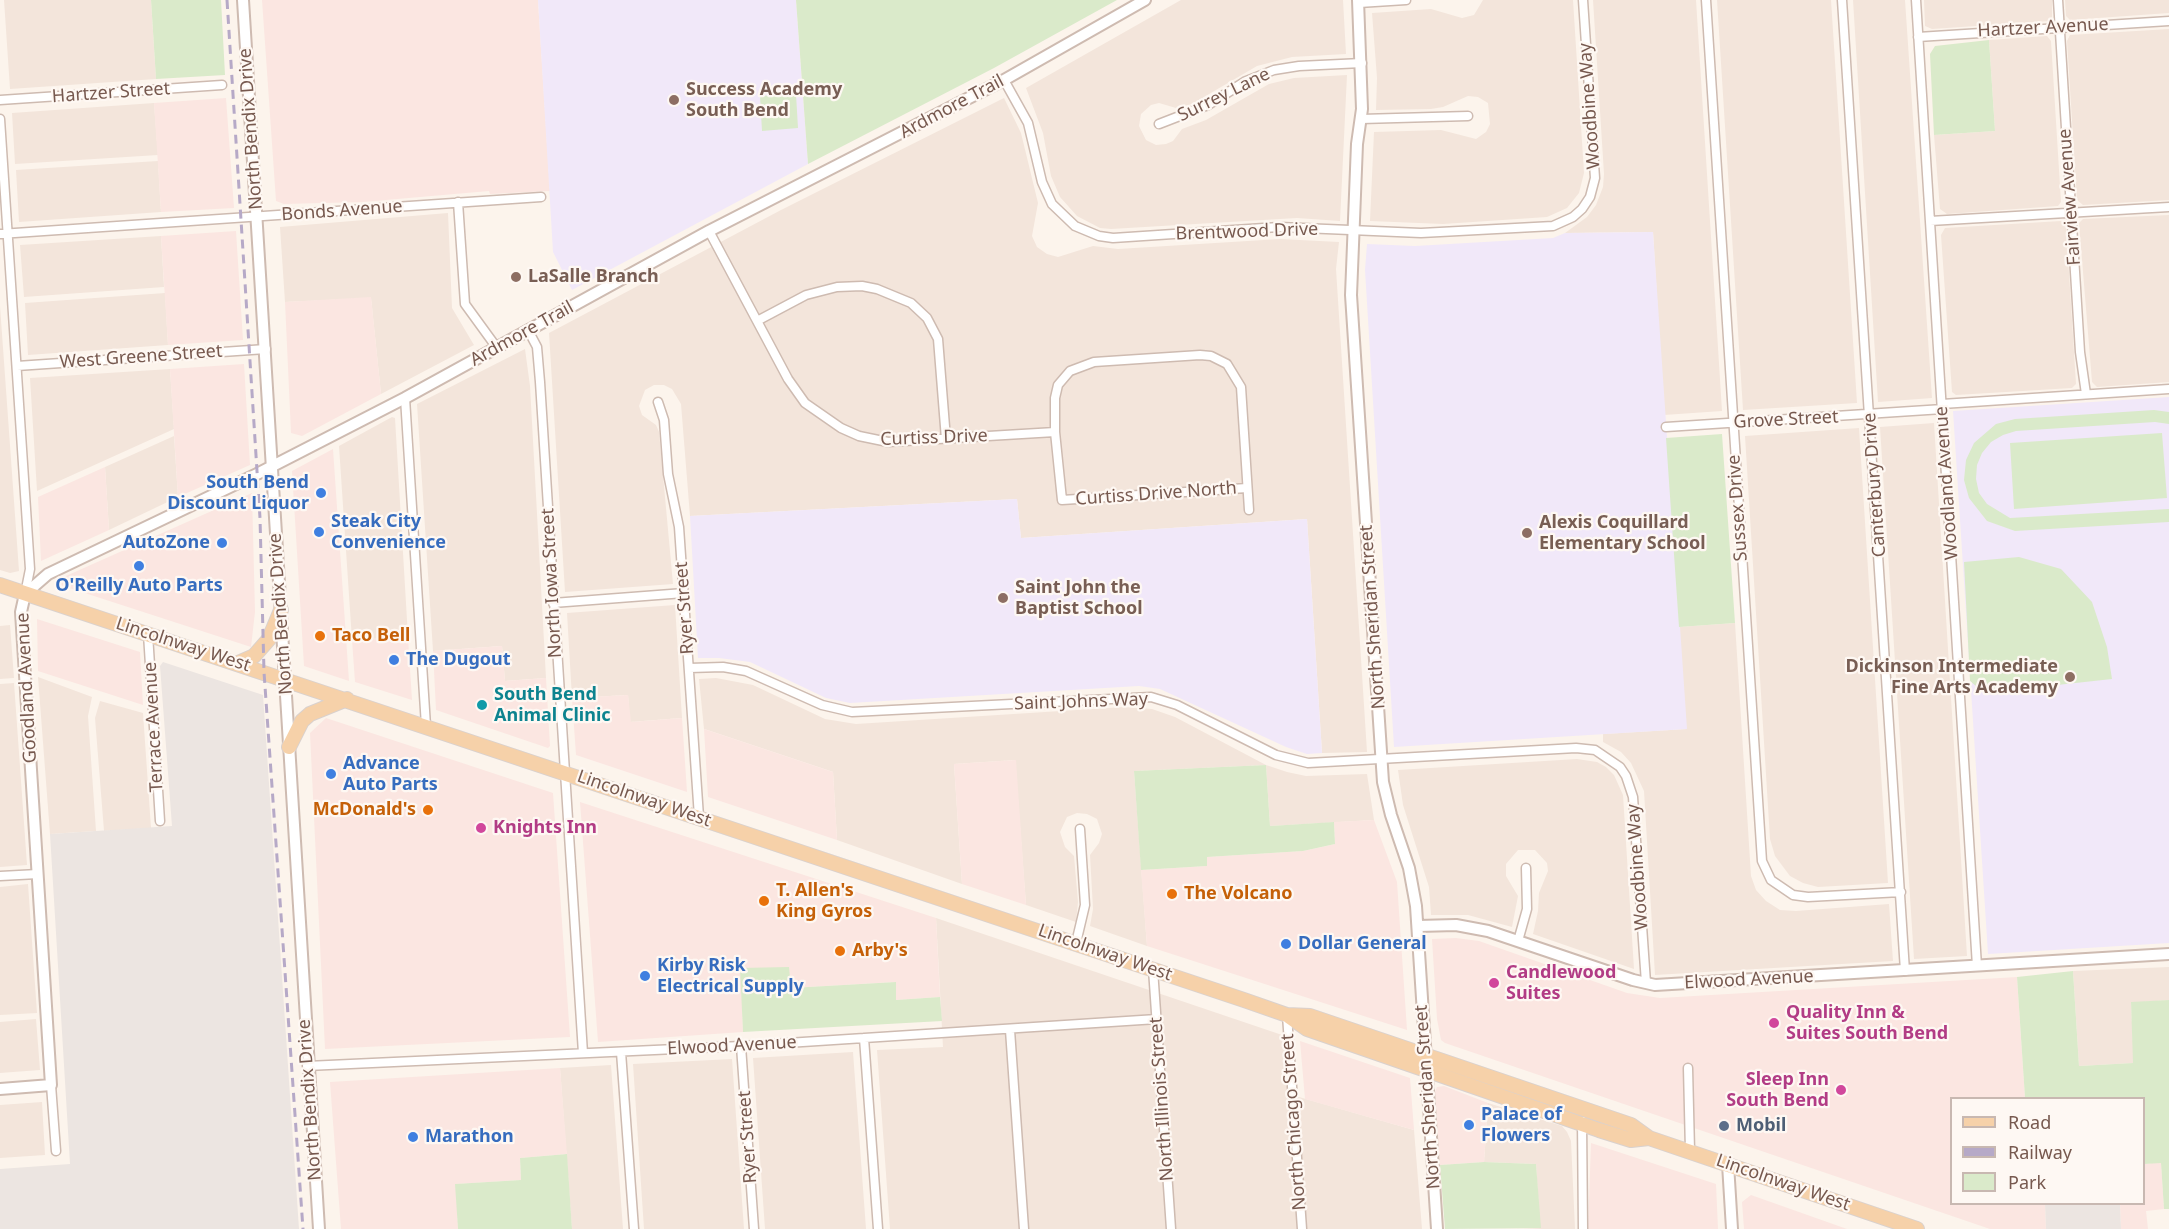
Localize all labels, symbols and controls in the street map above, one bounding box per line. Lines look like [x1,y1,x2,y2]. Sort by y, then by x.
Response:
street label: Hartzer Avenue [1977,14,2109,42]
street label: Woodbine Way [1575,42,1605,170]
street label: North Bendix Drive [235,48,267,210]
street label: Surrey Lane [1174,63,1274,127]
street label: Ardmore Trail [896,71,1008,143]
street label: Hartzer Street [51,78,171,108]
place label: Success Academy South Bend [686,79,842,122]
marker: Success Academy South Bend [667,93,681,107]
street label: Fairview Avenue [2054,128,2086,266]
street label: Bonds Avenue [281,196,403,226]
street label: Brentwood Drive [1175,219,1319,245]
place label: LaSalle Branch [528,266,659,288]
marker: LaSalle Branch [509,270,523,284]
street label: Ardmore Trail [467,297,577,371]
street label: West Greene Street [59,341,223,373]
street label: Woodland Avenue [1931,405,1963,561]
street label: Grove Street [1733,406,1839,434]
street label: Canterbury Drive [1859,412,1891,558]
street label: Curtiss Drive [880,425,988,451]
street label: Sussex Drive [1724,454,1752,562]
place label: South Bend Discount Liquor [167,472,309,514]
street label: Curtiss Drive North [1075,478,1237,510]
marker: South Bend Discount Liquor [314,486,328,500]
street label: North Iowa Street [537,507,567,659]
place label: Steak City Convenience [331,511,446,554]
place label: Alexis Coquillard Elementary School [1539,512,1706,554]
street label: North Sheridan Street [1356,524,1390,710]
marker: Steak City Convenience [312,525,326,539]
marker: Alexis Coquillard Elementary School [1520,526,1534,540]
place label: AutoZone [123,532,210,554]
street label: North Bendix Drive [265,533,297,695]
marker: AutoZone [215,536,229,550]
marker: O'Reilly Auto Parts [132,559,146,573]
street label: Ryer Street [671,561,699,655]
place label: O'Reilly Auto Parts [55,575,223,597]
place label: Saint John the Baptist School [1015,577,1143,620]
marker: Saint John the Baptist School [996,591,1010,605]
street label: Goodland Avenue [12,612,42,764]
street label: Lincolnway West [113,613,253,677]
place label: Taco Bell [332,625,410,647]
marker: Taco Bell [313,629,327,643]
place label: The Dugout [406,649,511,671]
marker: The Dugout [387,653,401,667]
place label: Dickinson Intermediate Fine Arts Academy [1846,656,2058,698]
street label: Terrace Avenue [140,661,168,793]
marker: Dickinson Intermediate Fine Arts Academy [2063,670,2077,684]
place label: South Bend Animal Clinic [494,684,611,726]
street label: Saint Johns Way [1014,689,1148,715]
marker: South Bend Animal Clinic [475,698,489,712]
place label: Advance Auto Parts [343,753,438,795]
street label: Lincolnway West [574,766,714,832]
marker: Advance Auto Parts [324,767,338,781]
place label: McDonald's [313,799,416,821]
marker: McDonald's [421,803,435,817]
street label: Woodbine Way [1623,803,1653,931]
place label: Knights Inn [493,817,597,839]
marker: Knights Inn [474,821,488,835]
place label: T. Allen's King Gyros [776,880,872,922]
place label: The Volcano [1184,883,1292,905]
marker: The Volcano [1165,887,1179,901]
marker: T. Allen's King Gyros [757,894,771,908]
street label: Lincolnway West [1035,920,1175,986]
place label: Dollar General [1298,933,1427,955]
marker: Dollar General [1279,937,1293,951]
place label: Arby's [852,940,908,962]
marker: Arby's [833,944,847,958]
place label: Kirby Risk Electrical Supply [657,955,804,998]
place label: Candlewood Suites [1506,962,1616,1004]
street label: Elwood Avenue [1684,966,1814,994]
marker: Kirby Risk Electrical Supply [638,969,652,983]
marker: Candlewood Suites [1487,976,1501,990]
place label: Quality Inn & Suites South Bend [1786,1002,1948,1044]
street label: North Sheridan Street [1411,1004,1445,1190]
street label: North Illinois Street [1145,1016,1179,1182]
marker: Quality Inn & Suites South Bend [1767,1016,1781,1030]
street label: North Bendix Drive [294,1019,326,1181]
street label: Elwood Avenue [667,1032,797,1060]
street label: North Chicago Street [1277,1033,1311,1211]
place label: Sleep Inn South Bend [1726,1069,1829,1112]
marker: Sleep Inn South Bend [1834,1083,1848,1097]
street label: Ryer Street [734,1090,762,1184]
legend [1950,1097,2145,1205]
place label: Palace of Flowers [1481,1104,1562,1146]
text: Road [2008,1110,2051,1134]
place label: Mobil [1736,1115,1786,1137]
marker: Palace of Flowers [1462,1118,1476,1132]
marker: Mobil [1717,1119,1731,1133]
place label: Marathon [425,1126,514,1148]
marker: Marathon [406,1130,420,1144]
text: Railway [2008,1140,2072,1164]
street label: Lincolnway West [1713,1150,1853,1216]
text: Park [2008,1170,2046,1194]

